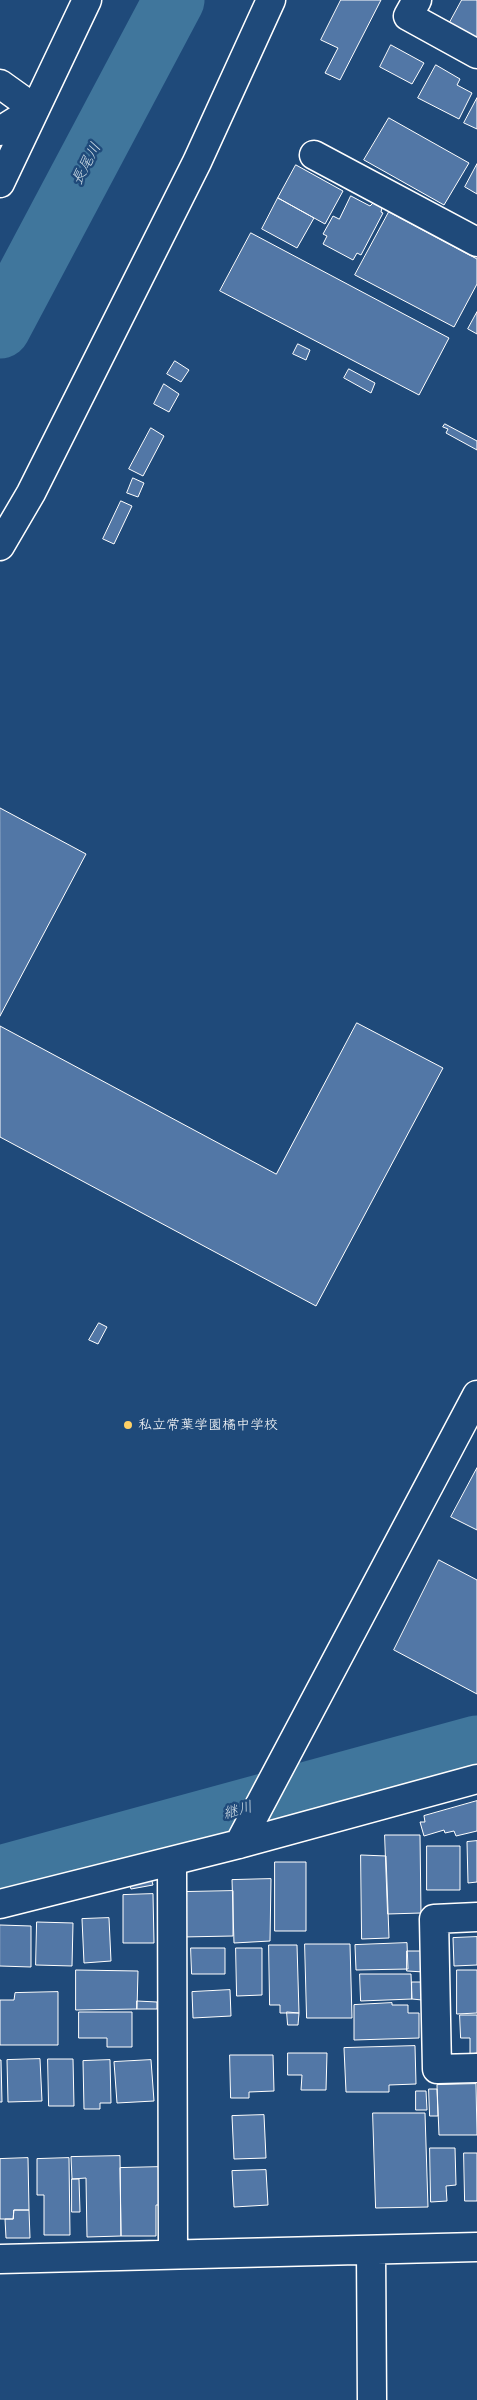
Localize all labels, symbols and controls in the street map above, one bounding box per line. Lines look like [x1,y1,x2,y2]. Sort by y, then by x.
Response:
water label: 長尾川 [68,140,106,188]
place label: 私立常葉学園橘中学校 [138,1417,278,1433]
marker: 私立常葉学園橘中学校 [122,1419,134,1431]
water label: 継川 [221,1798,255,1824]

